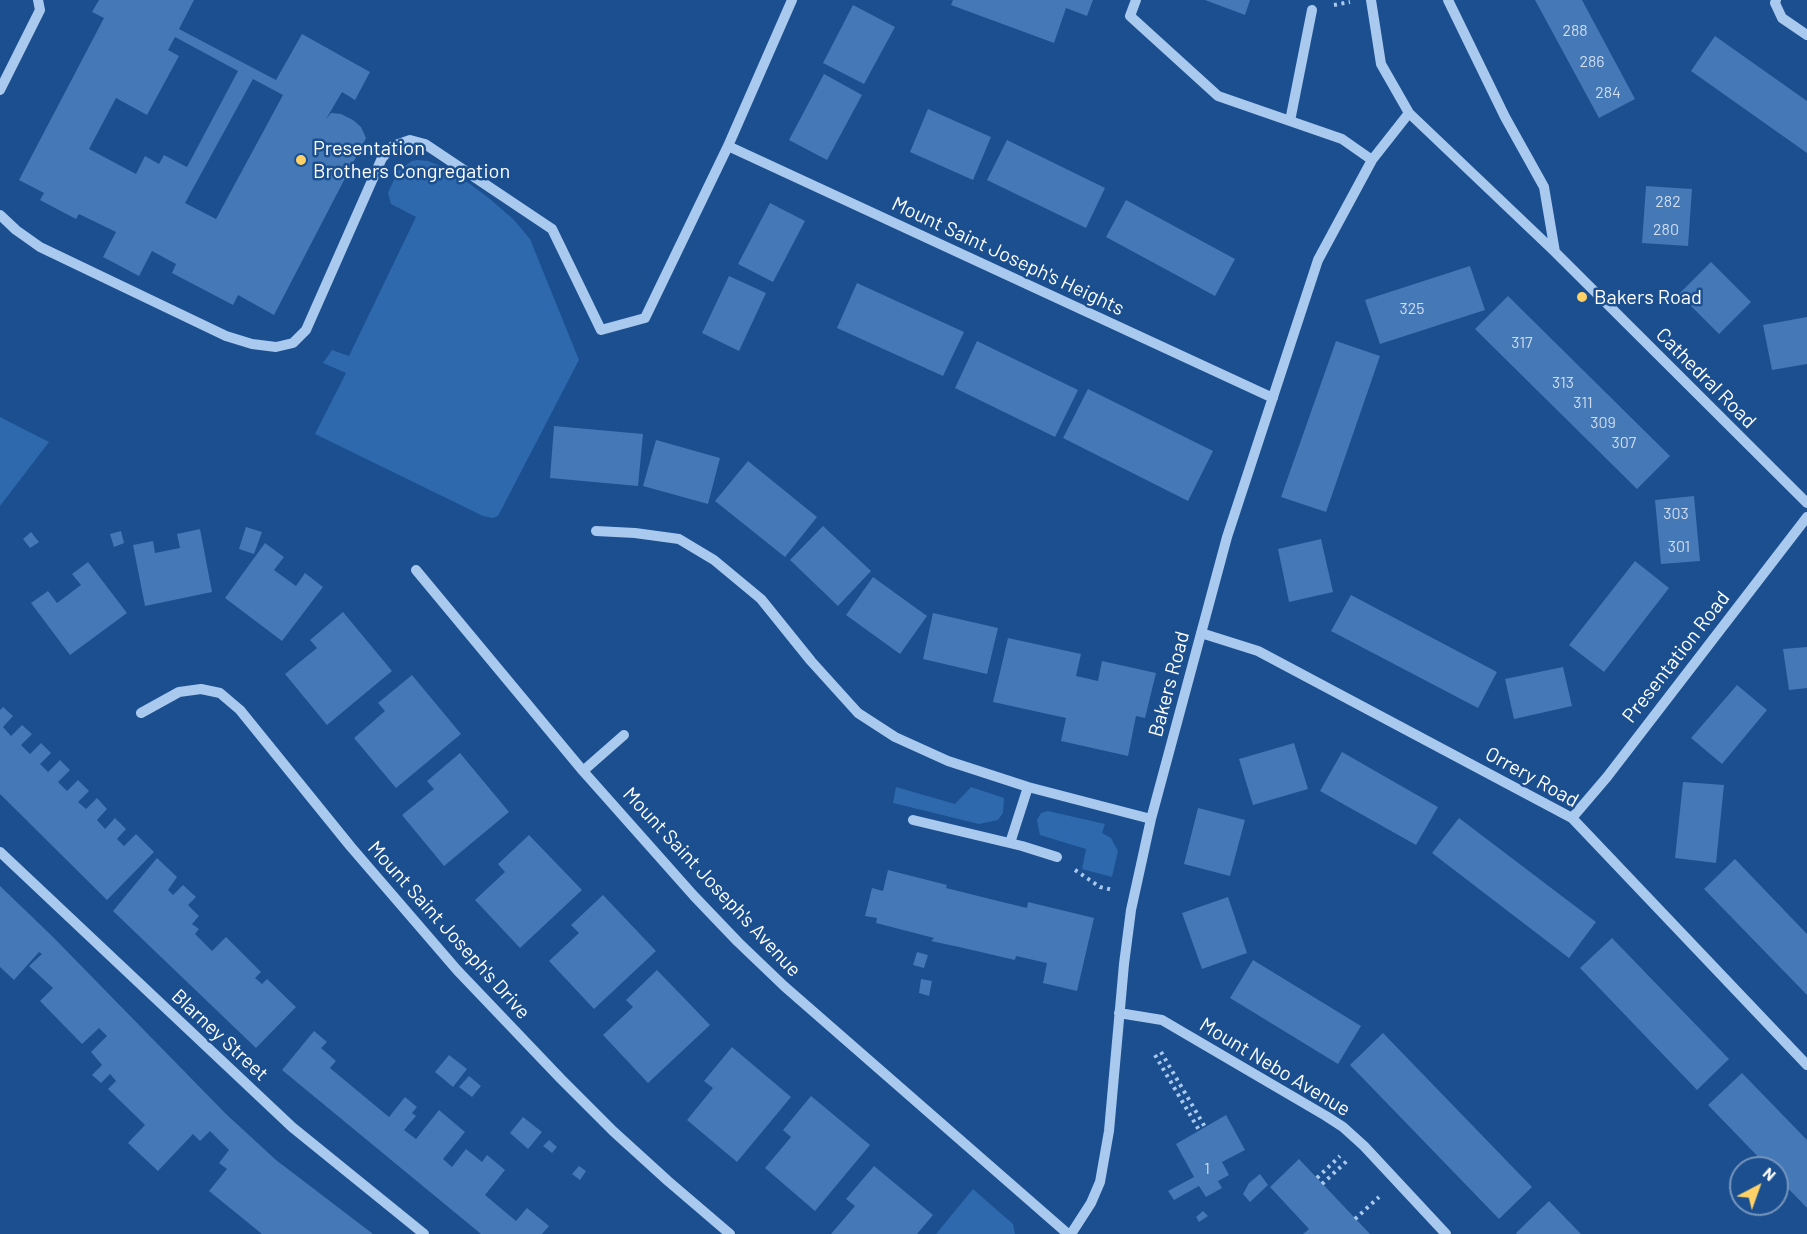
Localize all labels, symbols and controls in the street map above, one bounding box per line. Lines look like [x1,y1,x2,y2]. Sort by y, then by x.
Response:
house number: 288 [1562,21,1588,41]
house number: 286 [1579,52,1605,72]
house number: 284 [1595,83,1621,103]
place label: Presentation Brothers Congregation [313,136,510,183]
marker: Presentation Brothers Congregation [294,153,308,167]
street label: Mount Saint Joseph's Heights [888,191,1128,321]
house number: 282 [1655,192,1681,212]
house number: 280 [1653,220,1679,240]
place label: Bakers Road [1594,285,1702,309]
marker: Bakers Road [1575,290,1589,304]
house number: 325 [1399,299,1425,319]
street label: Cathedral Road [1651,323,1761,433]
house number: 317 [1511,333,1533,353]
house number: 313 [1552,373,1574,393]
house number: 311 [1573,393,1593,413]
house number: 309 [1590,413,1616,433]
house number: 307 [1612,433,1636,453]
house number: 303 [1663,504,1689,524]
house number: 301 [1668,537,1690,557]
street label: Presentation Road [1617,586,1735,728]
street label: Bakers Road [1143,629,1195,739]
street label: Orrery Road [1481,742,1583,812]
street label: Mount Saint Joseph's Avenue [618,782,806,982]
street label: Mount Saint Joseph's Drive [363,836,535,1024]
street label: Blarney Street [167,984,273,1086]
street label: Mount Nebo Avenue [1195,1013,1355,1121]
north arrow [1729,1156,1789,1216]
house number: 1 [1204,1159,1210,1179]
text: N [1760,1163,1780,1184]

